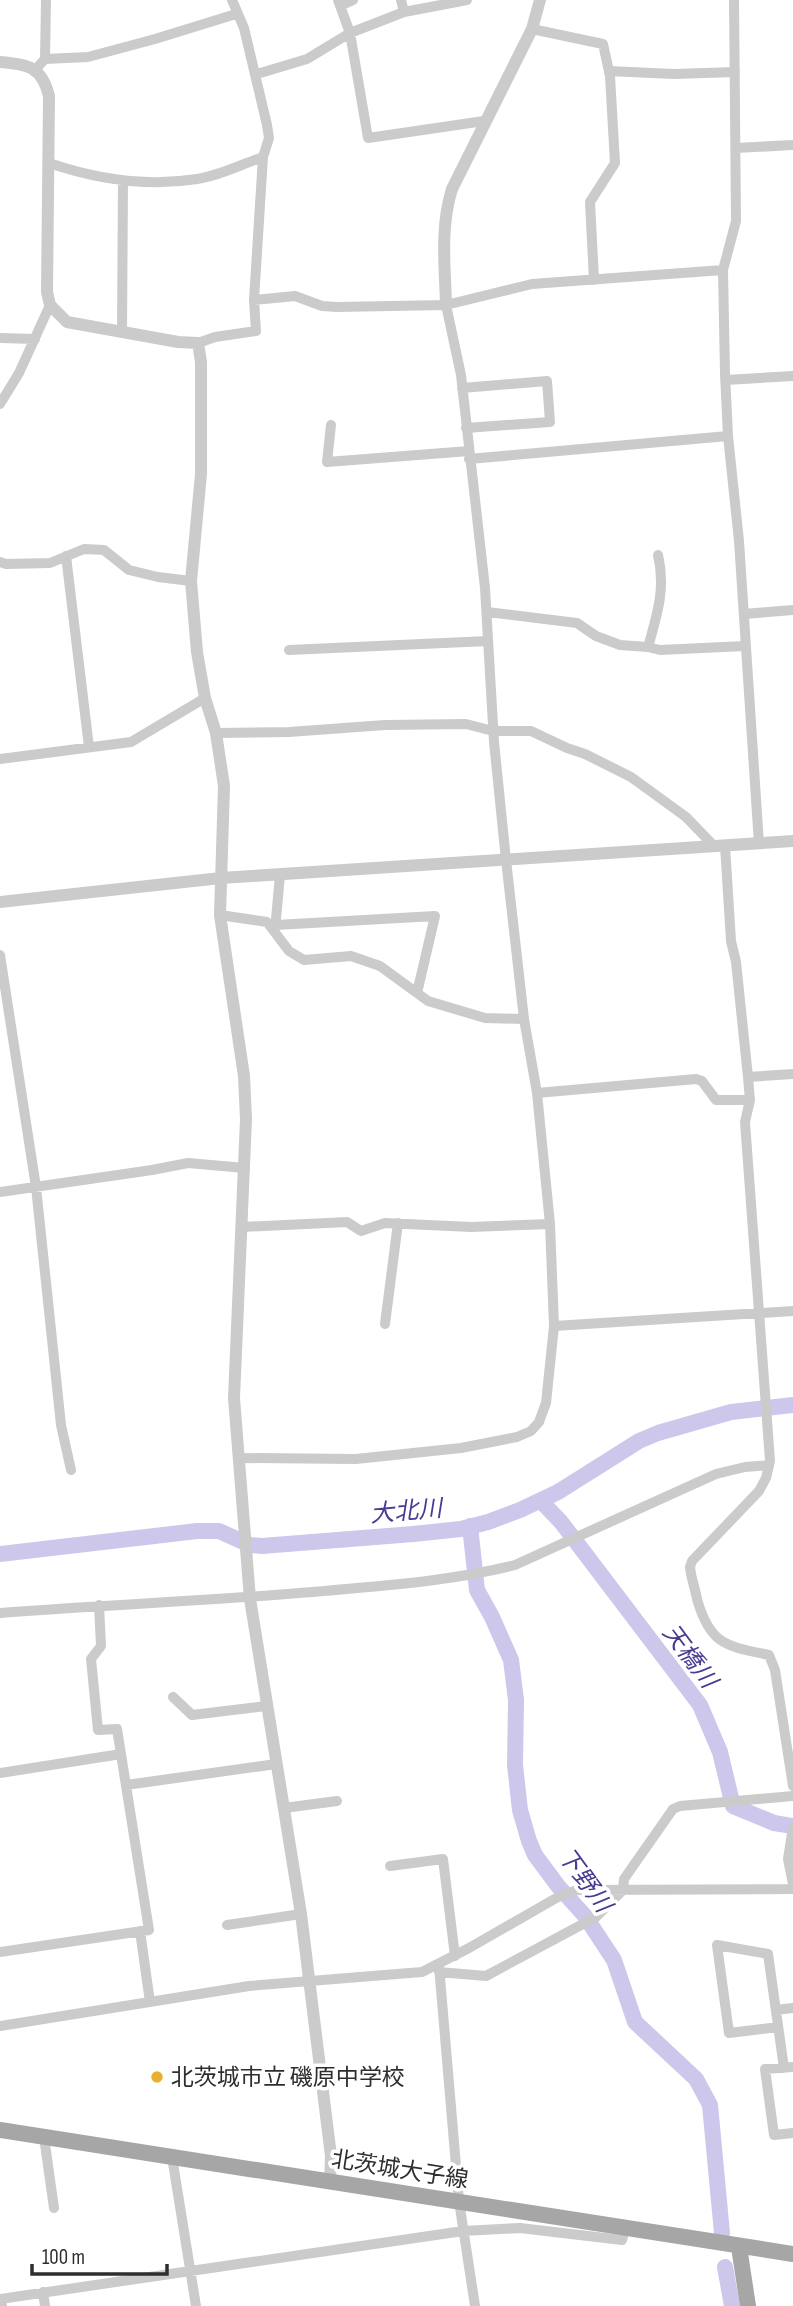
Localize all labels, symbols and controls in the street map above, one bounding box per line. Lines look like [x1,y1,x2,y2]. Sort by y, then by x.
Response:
water label: 大北川 [369,1494,446,1529]
water label: 天橋川 [656,1619,725,1696]
water label: 下野川 [552,1843,619,1920]
place label: 北茨城市立 磯原中学校 [171,2064,405,2092]
marker: 北茨城市立 磯原中学校 [149,2069,165,2085]
street label: 北茨城大子線 [330,2145,470,2195]
scale bar [32,2232,166,2276]
text: 100 m [42,2245,85,2270]

